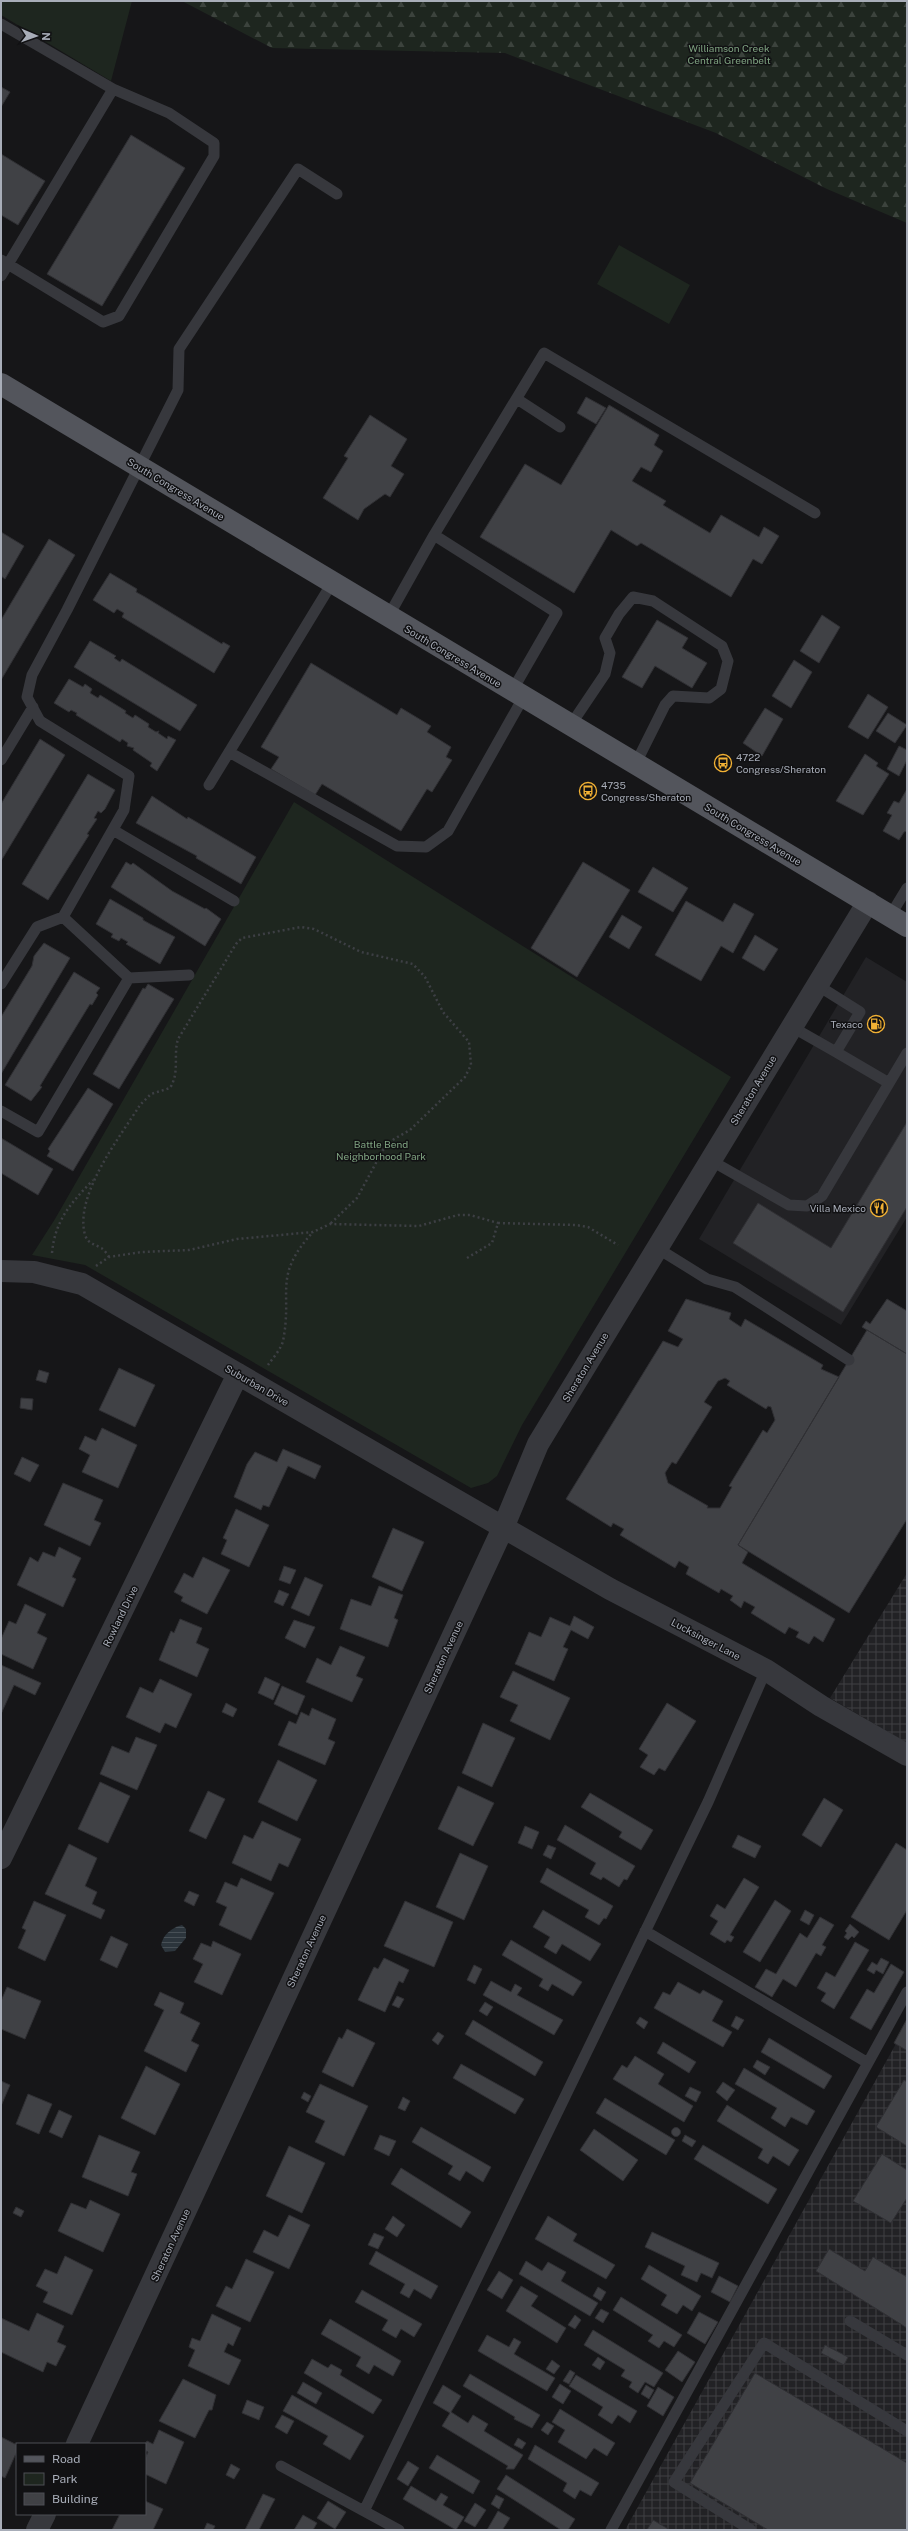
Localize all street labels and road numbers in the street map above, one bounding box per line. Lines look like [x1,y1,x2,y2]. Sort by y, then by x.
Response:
street label: South Congress Avenue [125,455,227,523]
street label: South Congress Avenue [402,622,504,690]
street label: South Congress Avenue [702,800,804,868]
street label: Sheraton Avenue [727,1053,779,1127]
street label: Sheraton Avenue [559,1330,611,1404]
street label: Suburban Drive [223,1362,291,1408]
street label: Rowland Drive [100,1583,140,1649]
street label: Lucksinger Lane [669,1616,743,1662]
street label: Sheraton Avenue [421,1618,465,1695]
street label: Sheraton Avenue [284,1912,328,1989]
street label: Sheraton Avenue [148,2206,192,2283]

